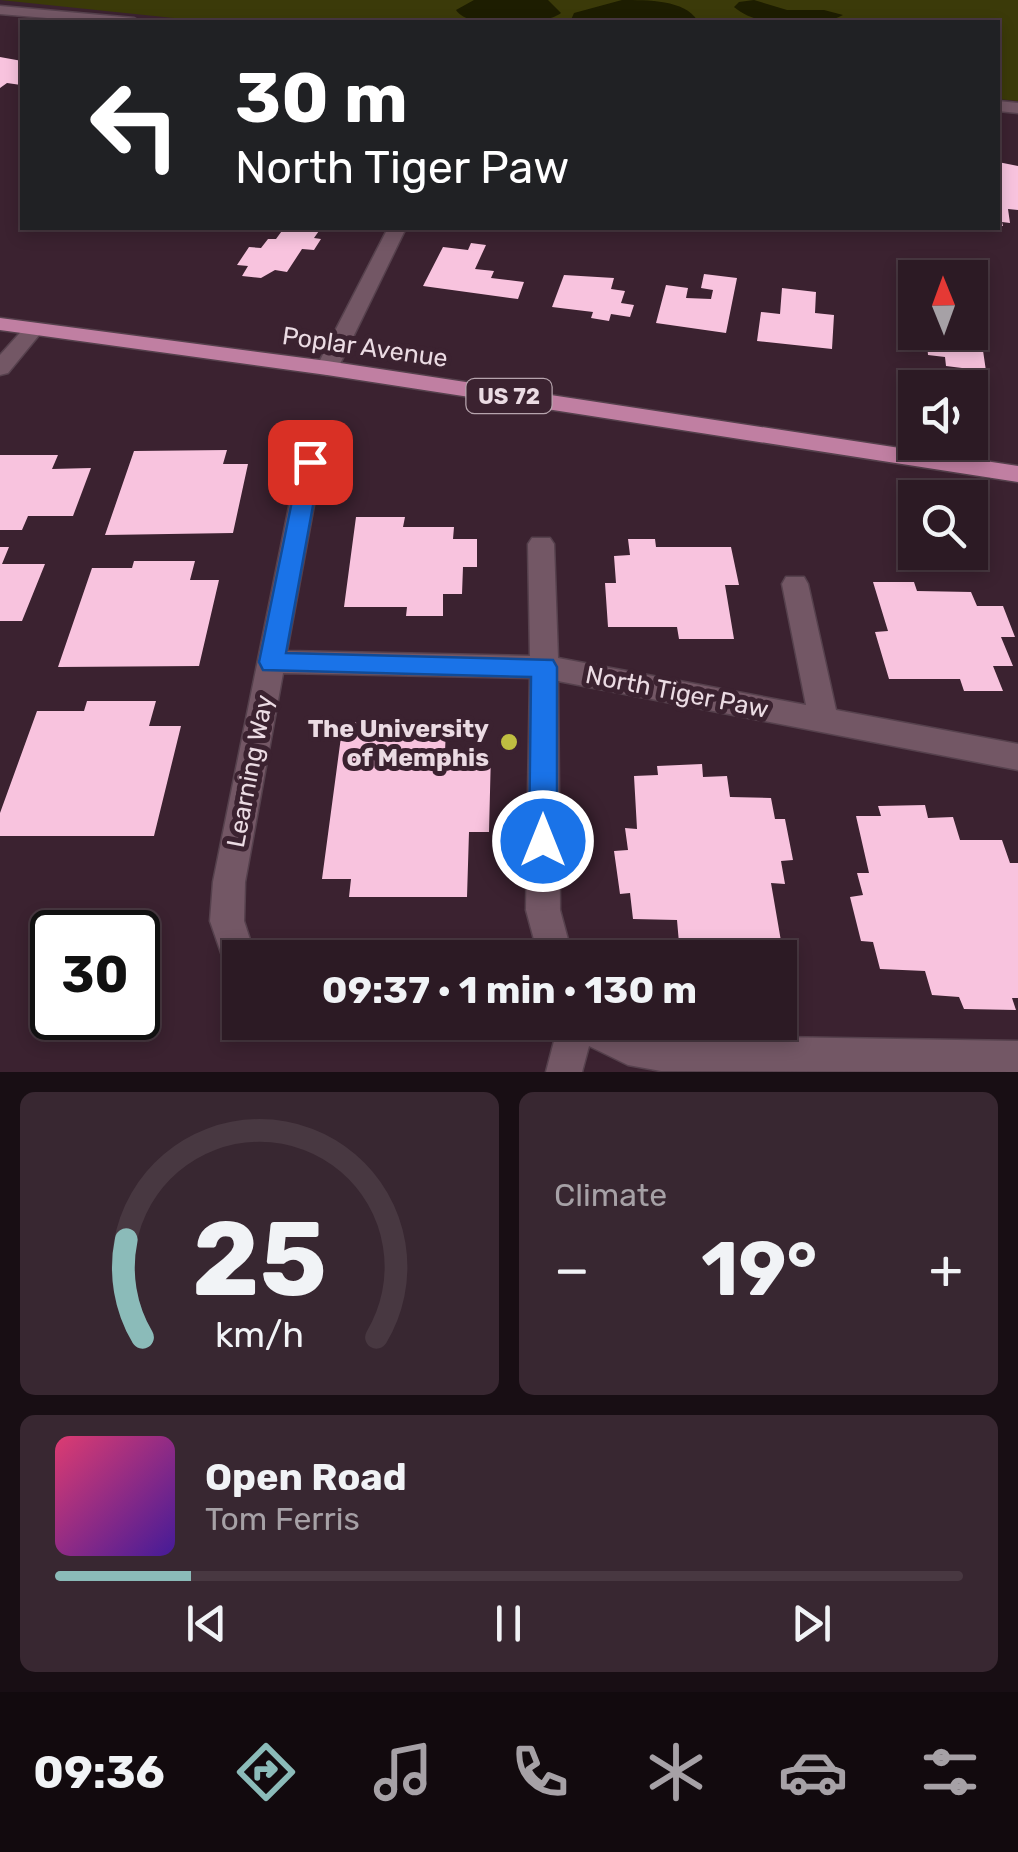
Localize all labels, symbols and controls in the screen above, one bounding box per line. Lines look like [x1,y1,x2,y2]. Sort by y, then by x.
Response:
text: 30 m [235,57,408,140]
icon: left [70,60,200,190]
text: North Tiger Paw [235,141,569,194]
north arrow [898,260,988,350]
map controls [898,260,988,570]
street label: Poplar Avenue [280,321,450,373]
button: sound [898,370,988,460]
road number: US 72 [466,379,552,413]
pin [268,420,353,505]
icon: arrive [283,435,338,490]
button: search [898,480,988,570]
street label: North Tiger Paw [583,660,771,724]
street label: Learning Way [221,692,279,850]
place label: The University of Memphis [308,714,489,772]
marker: The University of Memphis [498,731,520,753]
position arrow [491,789,595,893]
speed limit sign: 30 [30,910,160,1040]
text: 09:37 · 1 min · 130 m [322,967,697,1013]
text: Climate [554,1176,667,1214]
text: 25 [192,1198,327,1321]
text: 19° [701,1225,817,1314]
text: − [554,1237,590,1302]
text: + [929,1237,963,1302]
text: km/h [215,1314,304,1356]
text: Open Road [205,1454,407,1500]
text: Tom Ferris [205,1500,360,1538]
icon: previous [179,1596,234,1651]
icon: pause [481,1596,536,1651]
icon: next [784,1596,839,1651]
icon: directions [231,1737,301,1807]
icon: music [368,1737,438,1807]
icon: phone [505,1737,575,1807]
icon: climate [641,1737,711,1807]
icon: car [778,1737,848,1807]
icon: filters [915,1737,985,1807]
text: 09:36 [33,1746,165,1799]

